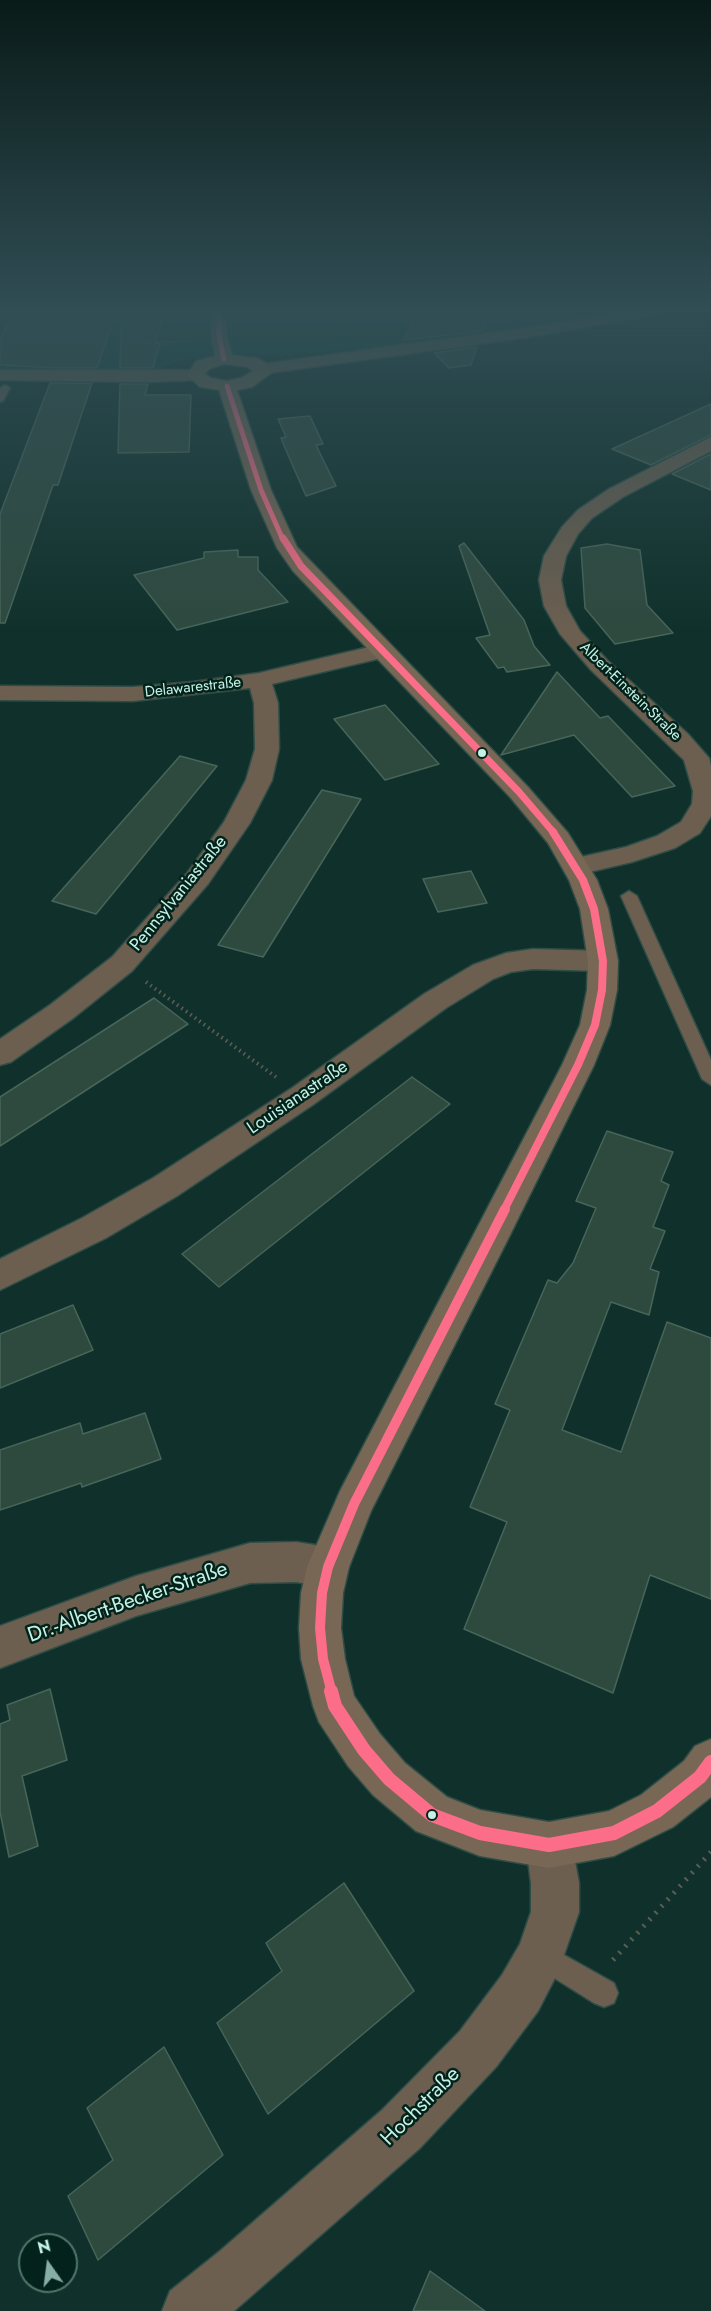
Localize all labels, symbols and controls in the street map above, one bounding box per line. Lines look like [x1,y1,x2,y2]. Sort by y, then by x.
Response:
street label: Albert-Einstein-Straße [575,639,685,745]
street label: Delawarestraße [144,674,242,702]
unlabelled marker [476,747,488,759]
street label: Pennsylvaniastraße [126,832,232,956]
street label: Louisianastraße [244,1056,352,1140]
street label: Dr.-Albert-Becker-Straße [25,1557,231,1649]
unlabelled marker [426,1809,438,1821]
street label: Hochstraße [376,2062,466,2152]
north arrow [18,2233,78,2293]
text: N [35,2234,53,2260]

